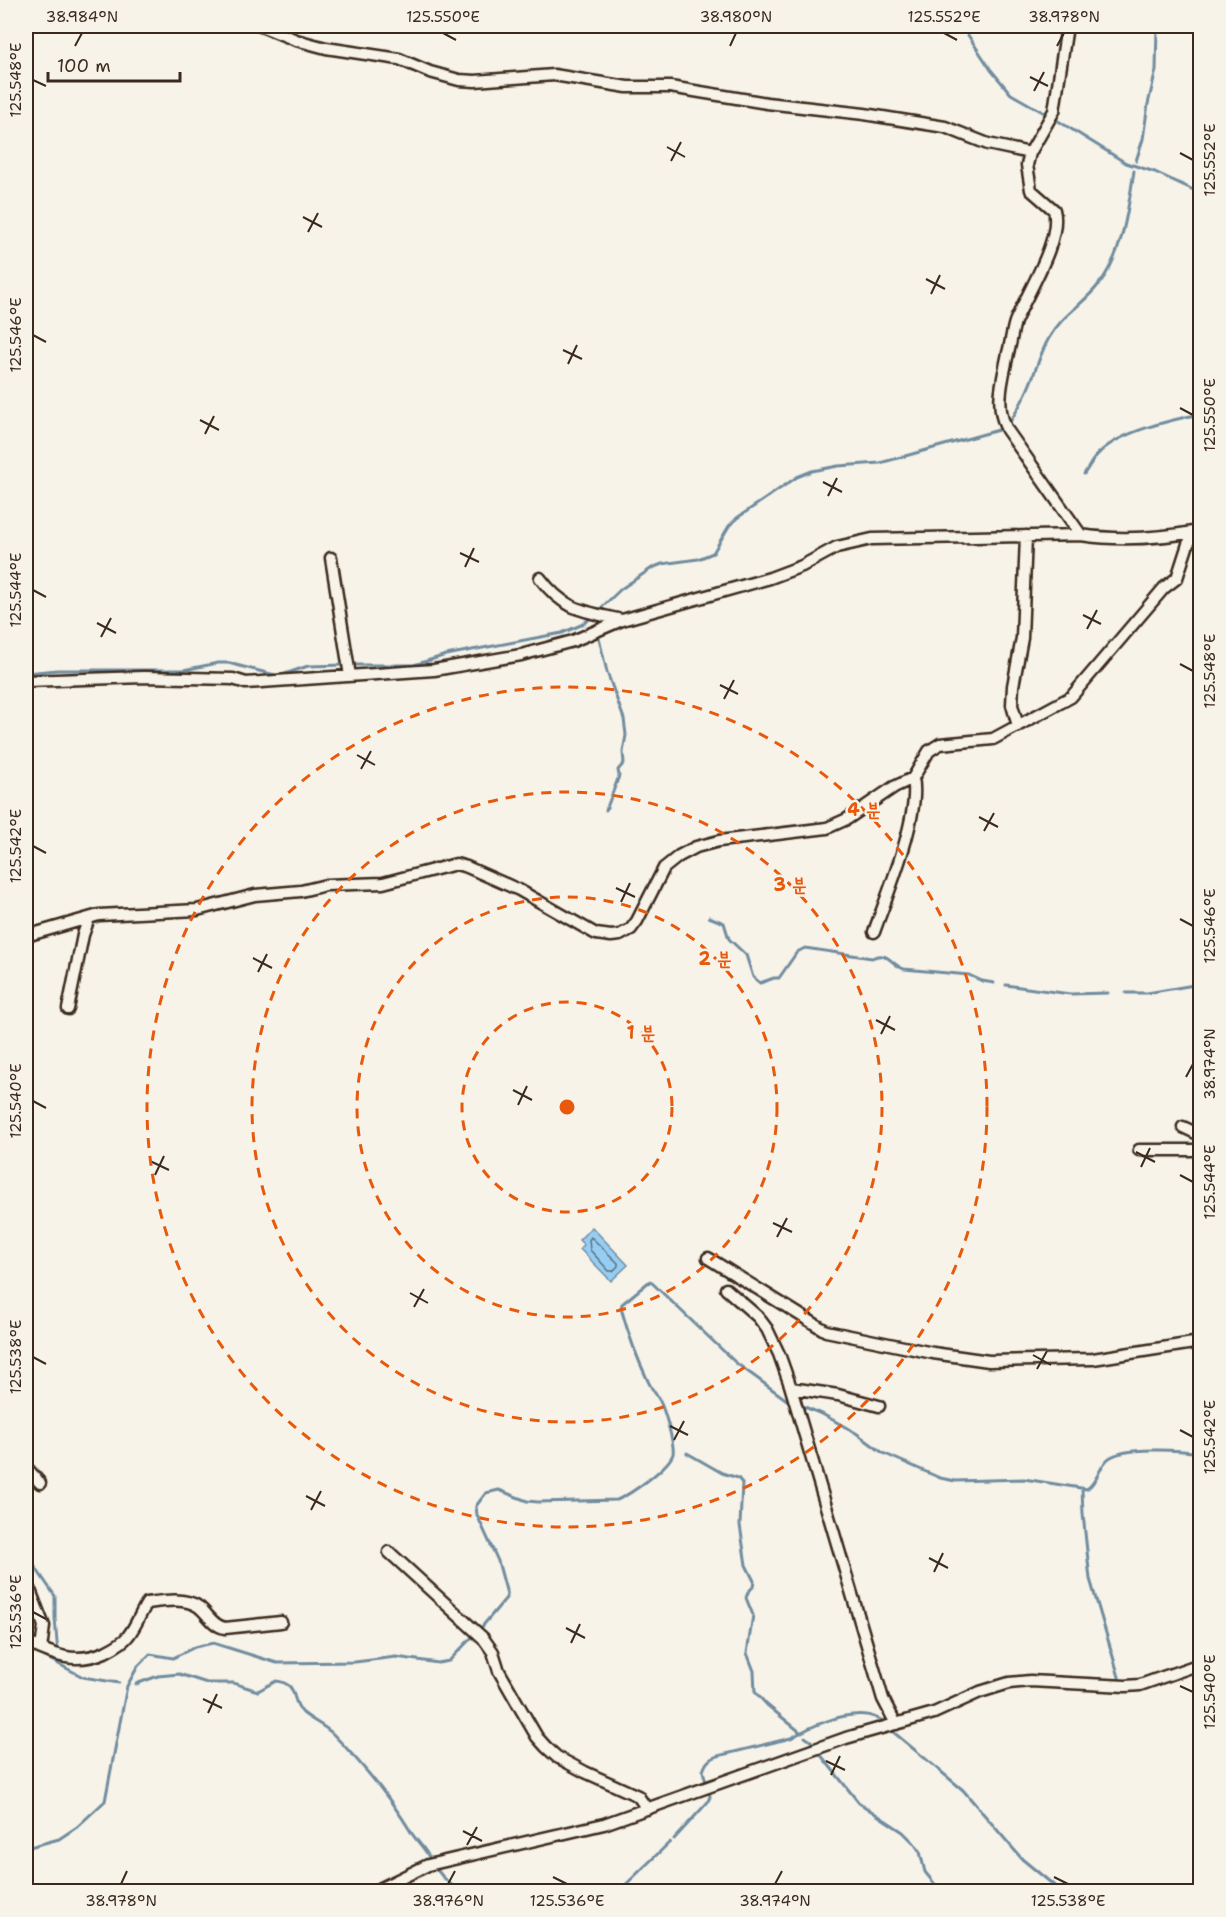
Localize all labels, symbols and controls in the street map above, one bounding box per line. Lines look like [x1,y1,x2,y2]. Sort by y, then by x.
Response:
text: 38.984°N [46,7,118,27]
text: 125.550°E [406,7,480,27]
text: 38.980°N [700,7,772,27]
text: 125.552°E [907,7,981,27]
text: 38.978°N [1028,7,1100,27]
text: 125.548°E [6,43,26,117]
scale bar [48,45,180,83]
text: 100 m [57,54,111,78]
text: 125.552°E [1200,123,1220,197]
text: 125.546°E [6,297,26,373]
text: 125.550°E [1200,378,1220,452]
text: 125.544°E [6,553,26,627]
text: 125.548°E [1200,634,1220,708]
text: 4 분 [847,798,881,822]
text: 125.542°E [6,809,26,883]
text: 3 분 [773,873,807,897]
text: 125.546°E [1200,888,1220,964]
text: 2 분 [698,947,732,971]
text: 1 분 [627,1021,655,1045]
text: 38.974°N [1200,1028,1220,1100]
text: 125.540°E [6,1063,26,1139]
centre of rings [557,1097,577,1117]
text: 125.544°E [1200,1145,1220,1219]
text: 125.538°E [6,1320,26,1394]
text: 125.542°E [1200,1400,1220,1474]
text: 125.536°E [6,1575,26,1649]
text: 125.540°E [1200,1654,1220,1730]
text: 38.978°N [85,1891,157,1911]
text: 38.976°N [412,1891,484,1911]
text: 125.536°E [530,1891,604,1911]
text: 38.974°N [739,1891,811,1911]
text: 125.538°E [1031,1891,1105,1911]

